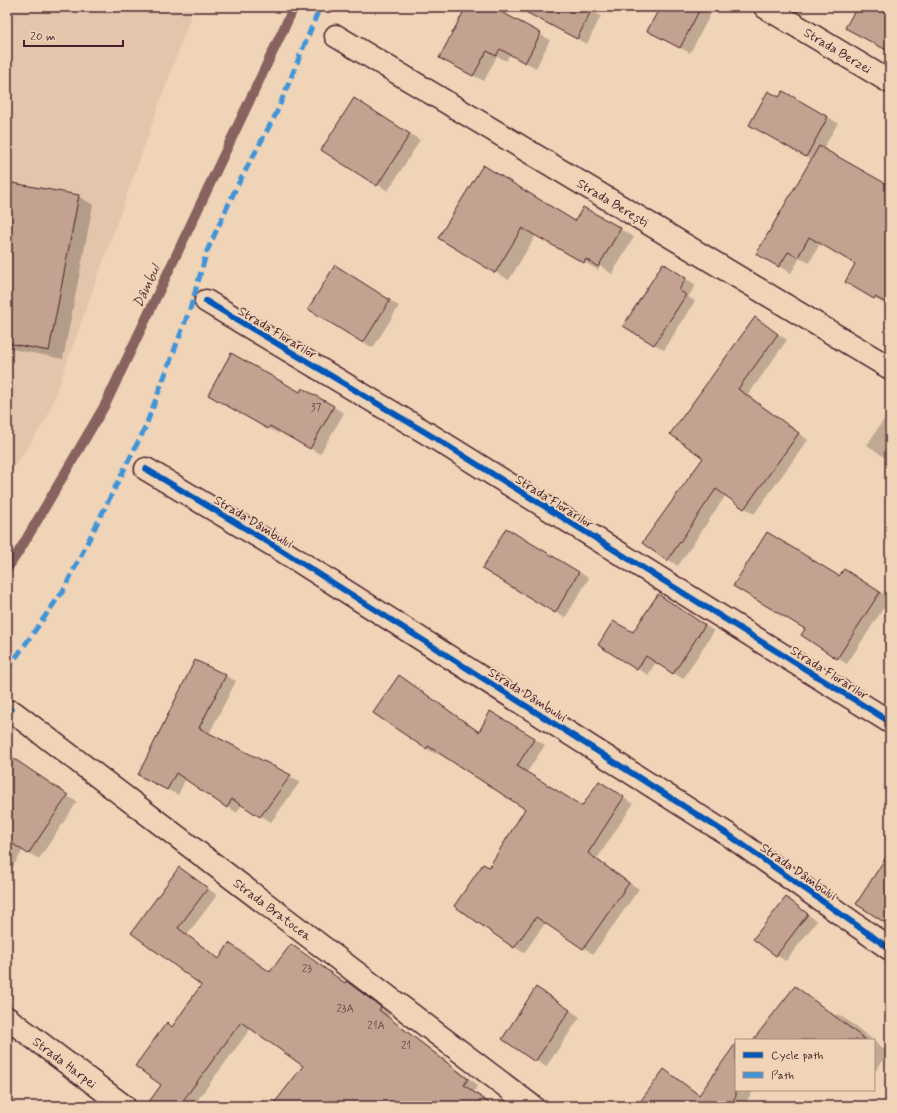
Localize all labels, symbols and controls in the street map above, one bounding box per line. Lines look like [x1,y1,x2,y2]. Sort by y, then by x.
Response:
scale bar [24,22,123,48]
street label: Strada Berzei [800,24,874,78]
text: 20 m [30,29,56,45]
street label: Strada Berești [573,175,651,231]
water label: Dâmbul [129,260,165,311]
street label: Strada Florarilor [235,303,320,364]
house number: 37 [311,401,322,415]
street label: Strada Florarilor [512,471,597,533]
street label: Strada Dâmbului [210,492,296,553]
street label: Strada Florarilor [787,642,872,704]
street label: Strada Dâmbului [485,664,570,726]
street label: Strada Dâmbului [757,840,840,905]
street label: Strada Bratocea [229,875,315,945]
house number: 23 [302,962,312,976]
house number: 23A [336,1002,354,1016]
house number: 21A [367,1019,385,1033]
street label: Strada Harpei [29,1034,99,1093]
house number: 21 [401,1039,411,1053]
legend [735,1039,875,1091]
text: Cycle path [771,1048,823,1064]
text: Path [771,1068,794,1084]

